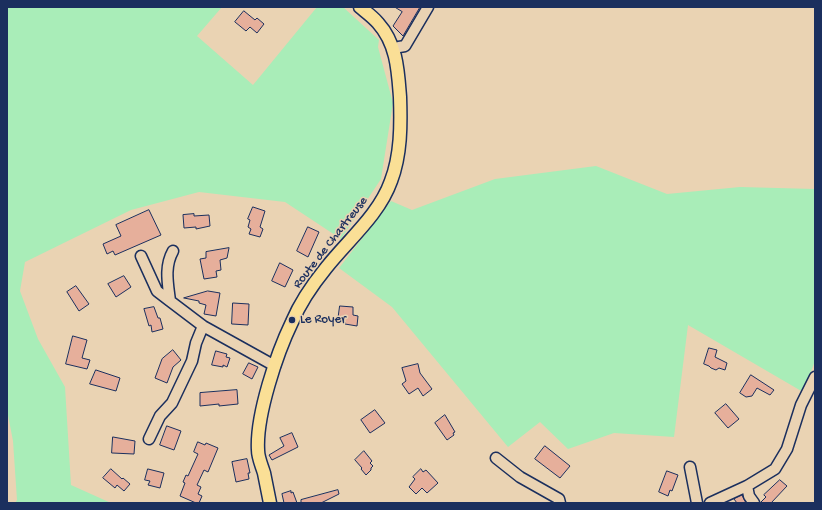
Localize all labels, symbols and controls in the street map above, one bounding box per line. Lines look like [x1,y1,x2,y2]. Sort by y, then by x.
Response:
street label: Route de Chartreuse [290,194,372,292]
place label: Le Royer [300,312,346,328]
marker: Le Royer [287,315,297,325]

